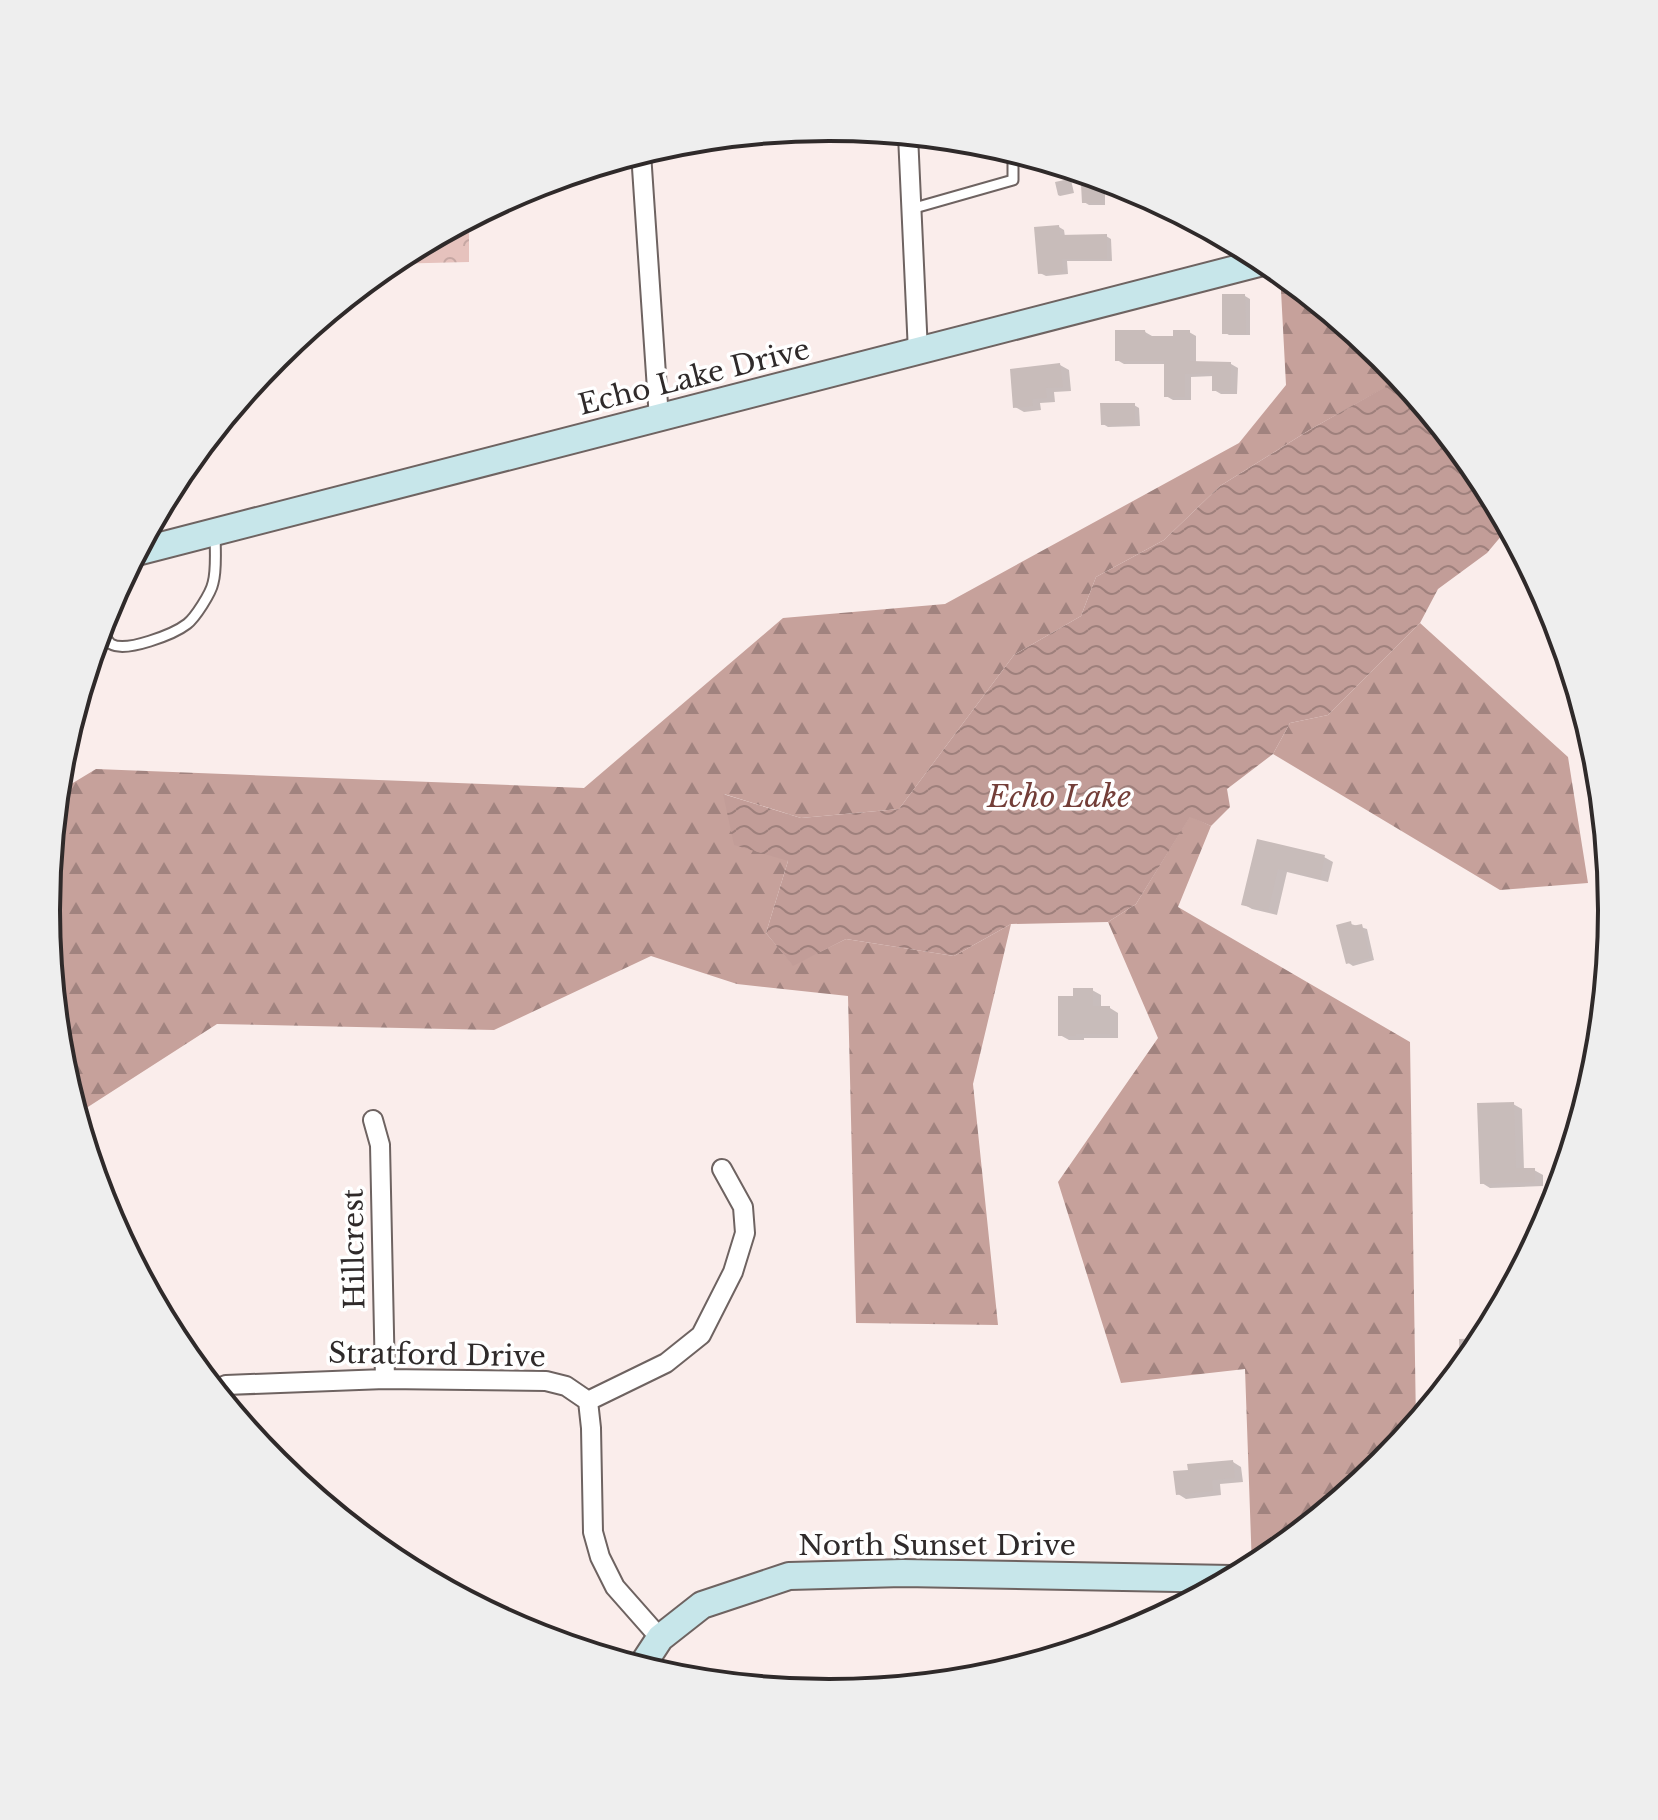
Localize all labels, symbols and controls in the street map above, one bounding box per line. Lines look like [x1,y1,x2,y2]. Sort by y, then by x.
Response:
street label: Echo Lake Drive [575,331,813,423]
water label: Echo Lake [986,778,1131,815]
street label: Hillcrest [335,1188,373,1310]
street label: Stratford Drive [328,1336,546,1374]
street label: North Sunset Drive [798,1528,1076,1563]

